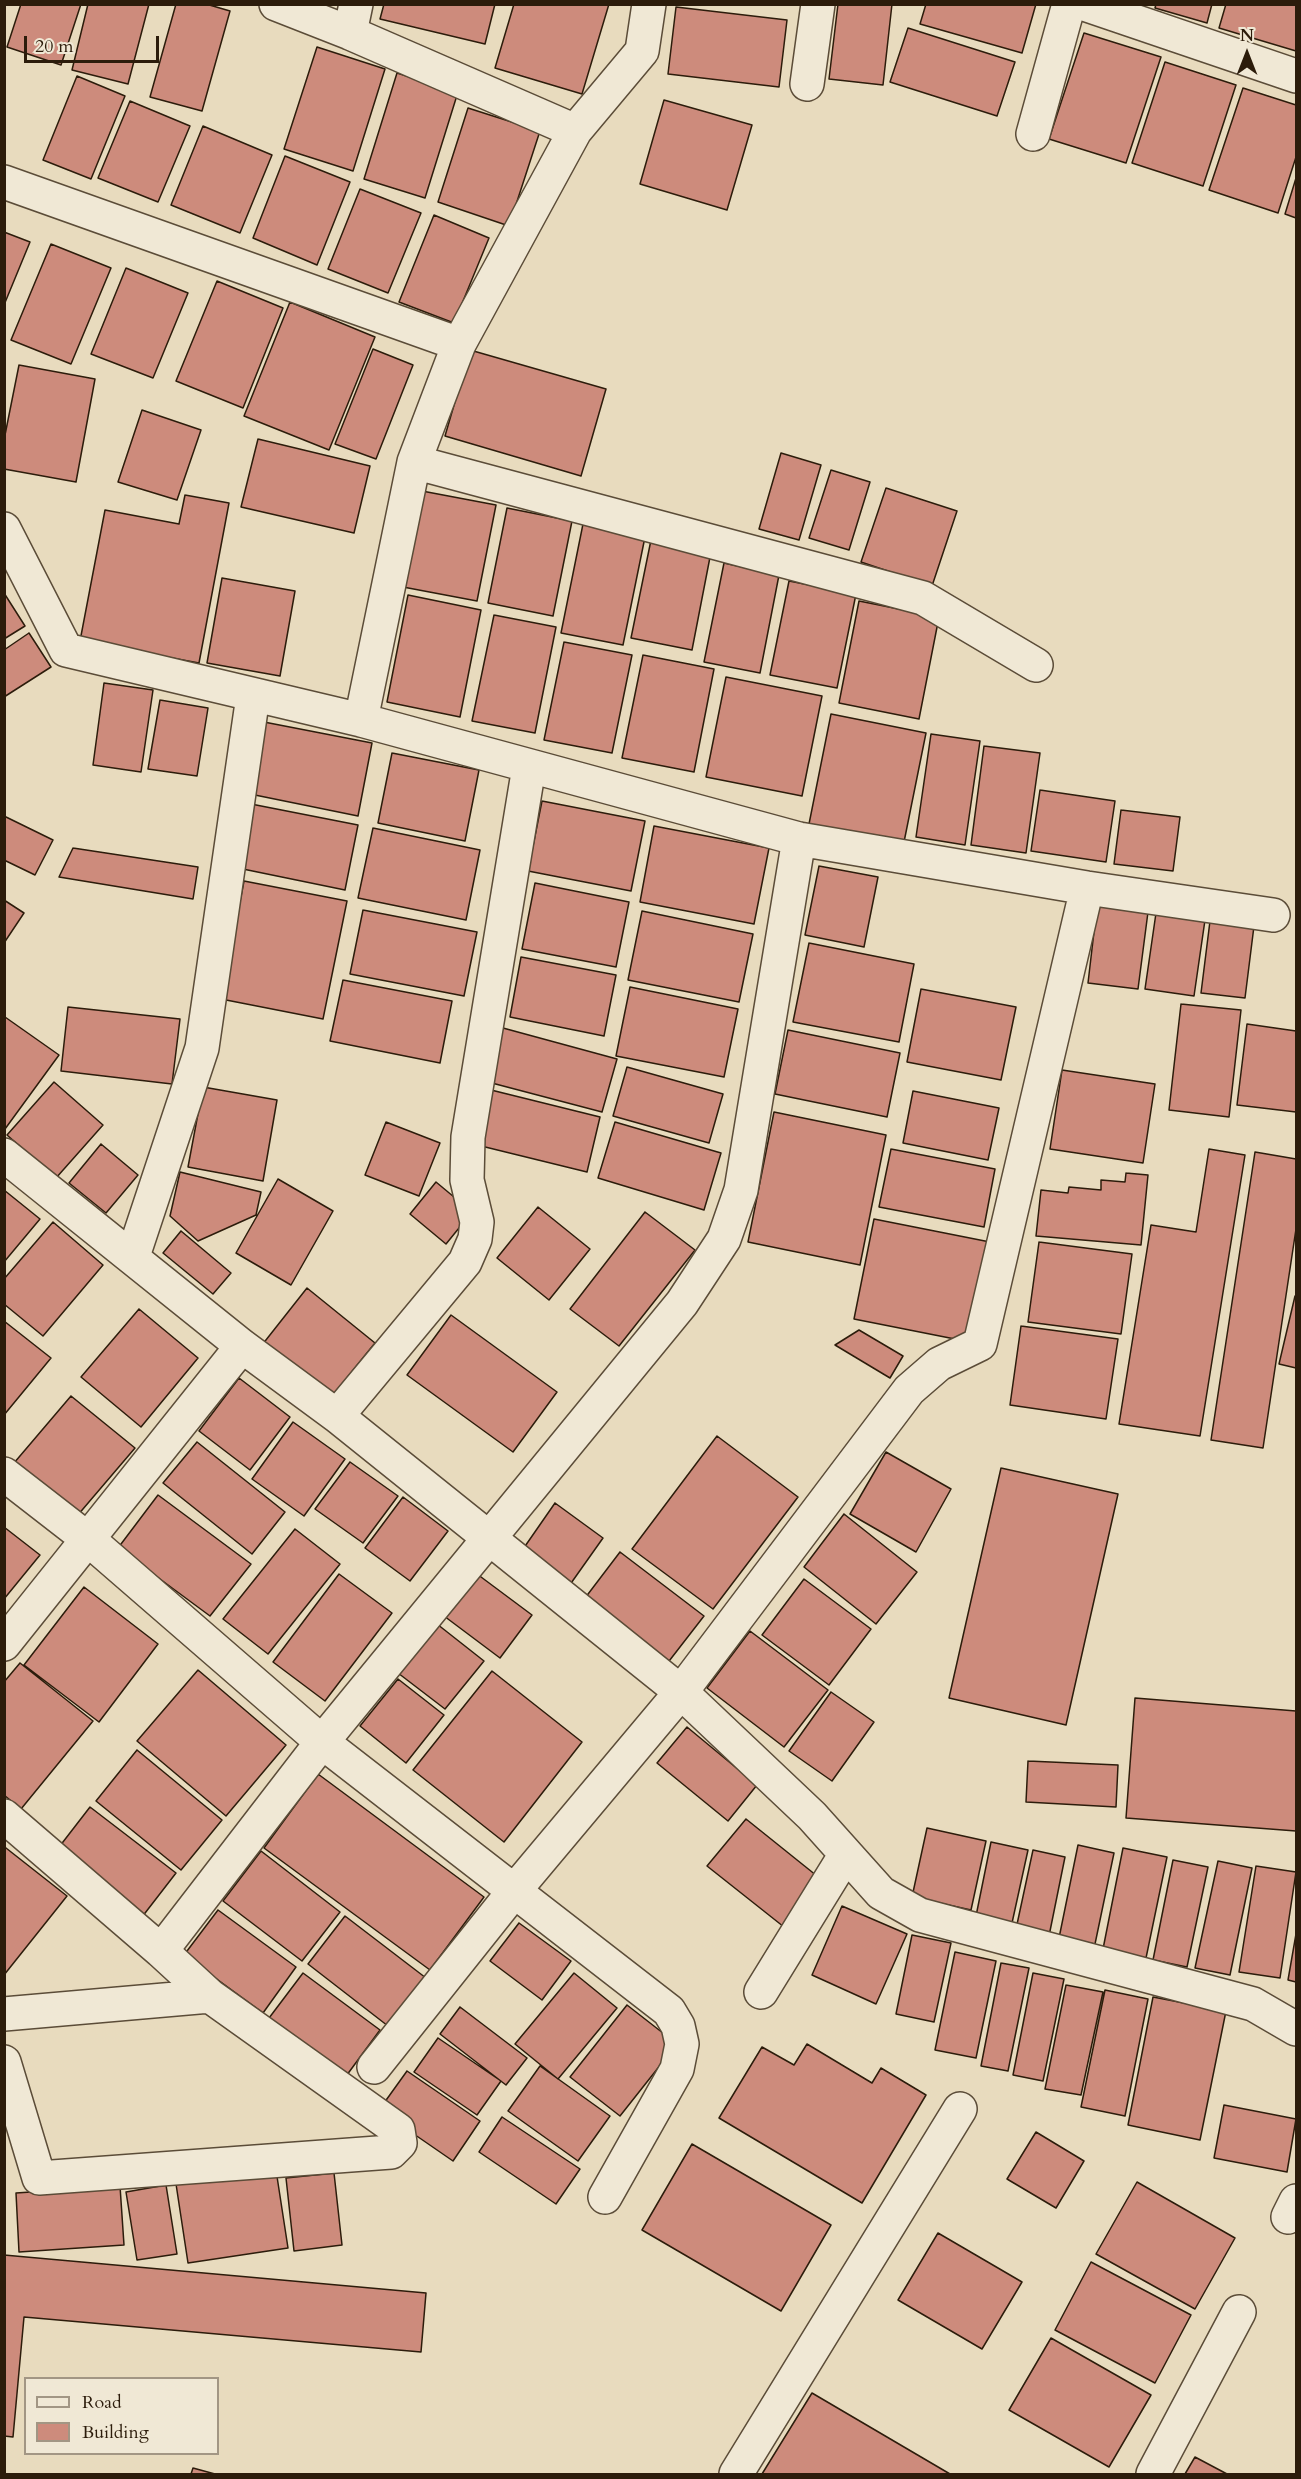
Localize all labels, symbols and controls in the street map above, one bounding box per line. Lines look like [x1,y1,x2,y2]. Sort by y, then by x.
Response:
scale bar [27,24,162,62]
north arrow [1217,24,1277,84]
text: N [1240,25,1254,47]
text: 20 m [35,34,74,59]
legend [24,2377,219,2455]
text: Road [82,2390,122,2415]
text: Building [82,2420,149,2445]

